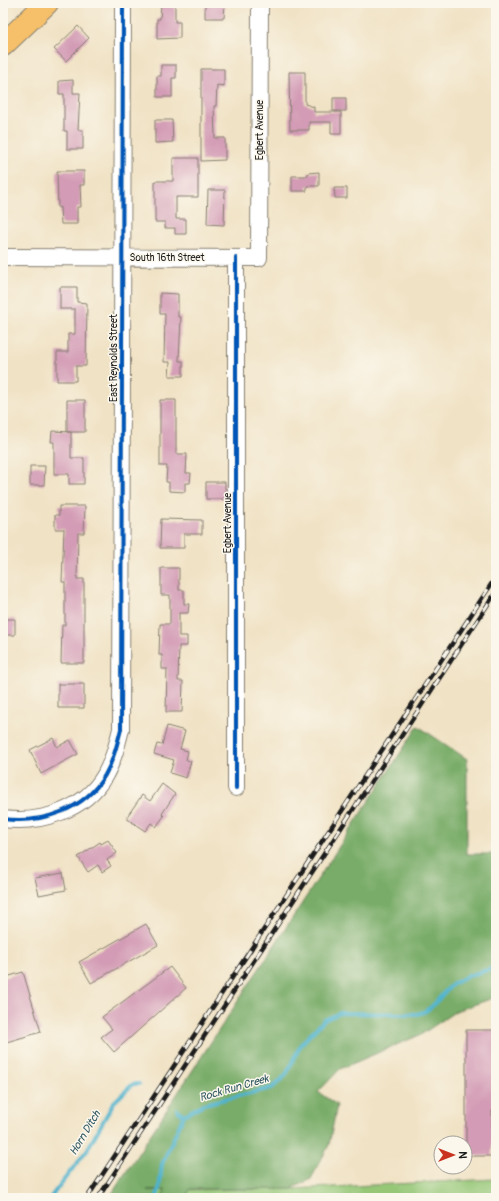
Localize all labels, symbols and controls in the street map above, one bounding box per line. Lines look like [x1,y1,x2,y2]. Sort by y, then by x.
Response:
street label: Egbert Avenue [254,100,266,160]
street label: South 16th Street [130,252,205,264]
street label: East Reynolds Street [108,313,120,402]
street label: Egbert Avenue [222,493,234,553]
water label: Rock Run Creek [198,1072,271,1104]
water label: Horn Ditch [67,1108,104,1158]
north arrow [433,1135,473,1175]
text: N [456,1151,469,1159]

